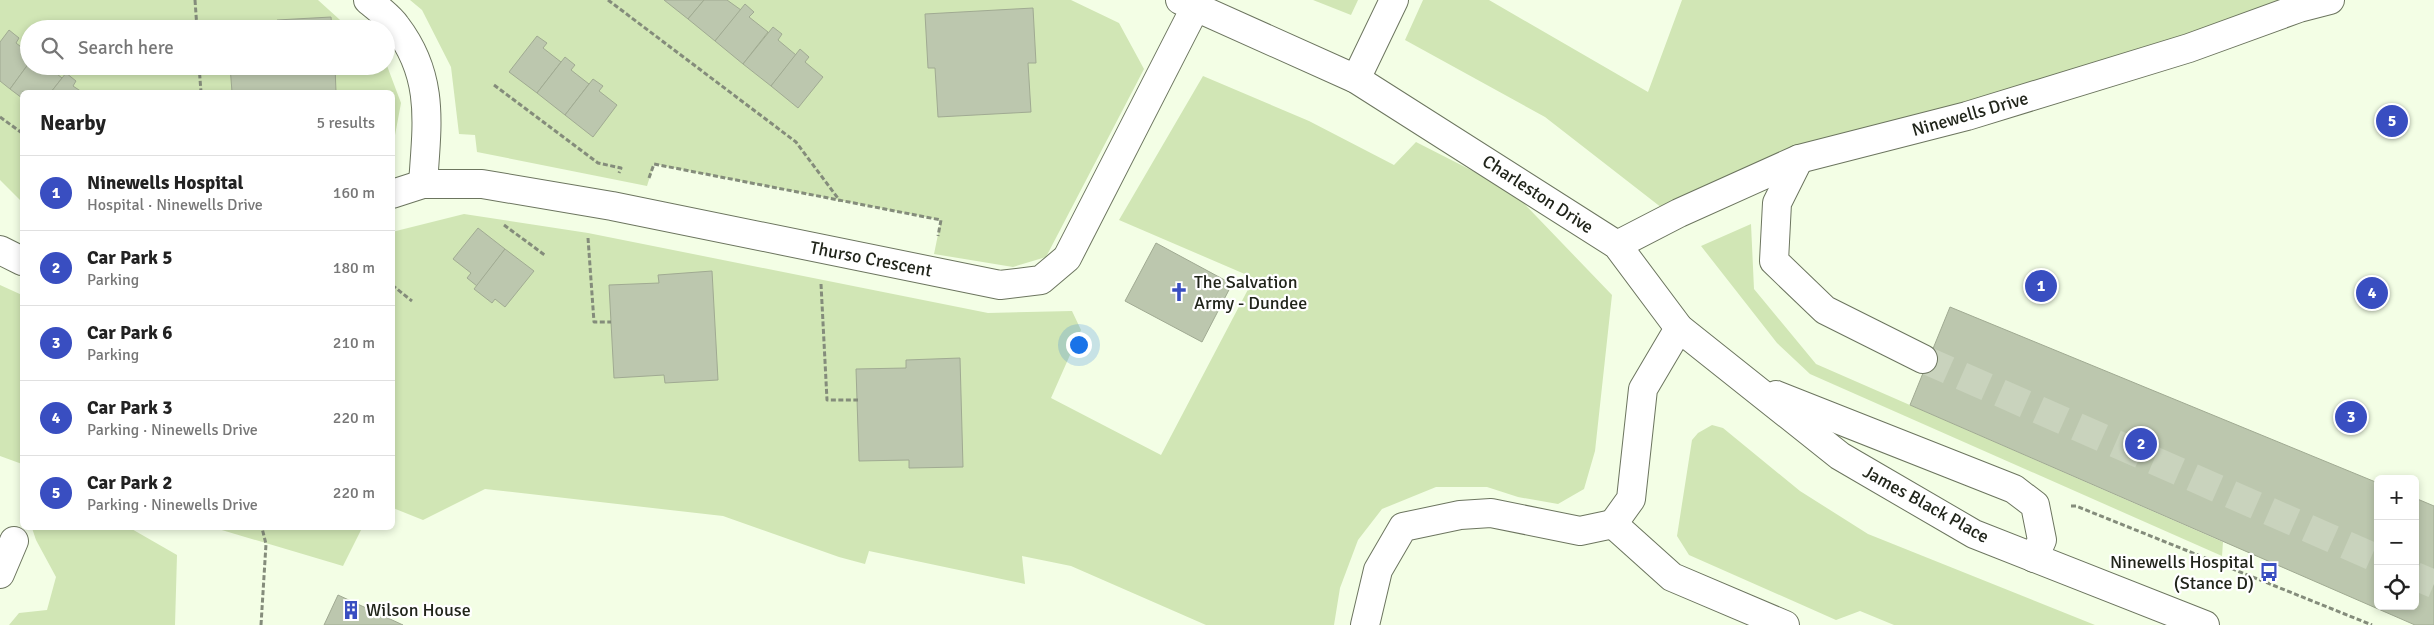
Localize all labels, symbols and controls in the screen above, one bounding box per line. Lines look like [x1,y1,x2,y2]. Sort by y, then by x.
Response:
search box [20,20,395,75]
icon: search [38,34,66,62]
text: Search here [78,36,174,60]
street label: Ninewells Drive [1909,87,2031,141]
pin: 5 [2376,102,2408,140]
text: Nearby [40,110,106,136]
text: 5 results [316,113,375,133]
street label: Charleston Drive [1478,150,1598,238]
text: Ninewells Hospital [87,171,244,195]
text: 1 [52,183,60,203]
text: 160 m [333,183,375,203]
text: Hospital · Ninewells Drive [87,195,263,215]
street label: Thurso Crescent [808,236,934,282]
text: Car Park 5 [87,246,173,270]
text: 2 [52,258,60,278]
text: 180 m [333,258,375,278]
pin: 1 [2025,267,2057,305]
text: Parking [87,270,139,290]
place label: The Salvation Army - Dundee [1194,271,1307,314]
pin: 4 [2356,274,2388,312]
church icon: The Salvation Army - Dundee [1168,281,1190,303]
text: Car Park 6 [87,321,173,345]
your location [1066,332,1092,358]
text: 3 [52,333,60,353]
text: 210 m [333,333,375,353]
text: Parking [87,345,139,365]
text: Car Park 3 [87,396,173,420]
pin: 3 [2335,398,2367,436]
text: 4 [52,408,60,428]
text: 220 m [333,408,375,428]
text: Parking · Ninewells Drive [87,420,258,440]
pin: 2 [2125,425,2157,463]
street label: James Black Place [1859,460,1993,548]
text: Car Park 2 [87,471,173,495]
map controls [2374,475,2419,610]
button: + [2374,475,2419,520]
text: 5 [52,483,60,503]
text: 220 m [333,483,375,503]
text: Parking · Ninewells Drive [87,495,258,515]
button: − [2374,520,2419,565]
place label: Ninewells Hospital (Stance D) [2110,551,2254,594]
bus stop icon: Ninewells Hospital (Stance D) [2258,561,2280,583]
button: locate [2374,565,2419,610]
building icon: Wilson House [340,599,362,621]
place label: Wilson House [366,599,471,621]

